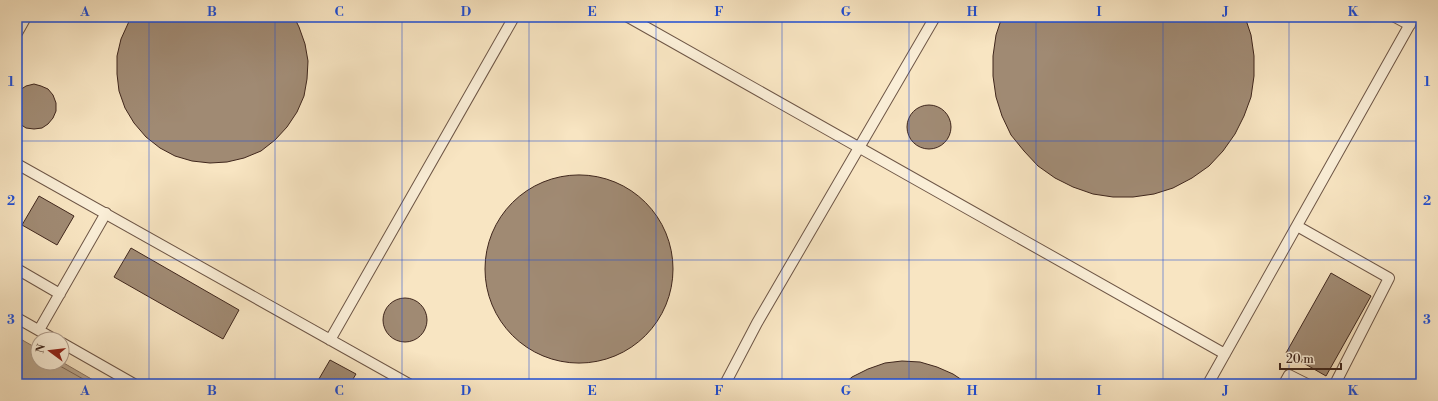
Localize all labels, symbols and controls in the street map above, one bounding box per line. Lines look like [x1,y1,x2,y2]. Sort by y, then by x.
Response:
text: A [79,4,90,20]
text: B [207,4,217,20]
text: C [334,4,344,20]
text: D [461,4,471,20]
text: E [587,4,597,20]
text: F [714,4,724,20]
text: G [841,4,852,20]
text: H [967,4,978,20]
text: I [1096,4,1102,20]
text: J [1221,4,1229,20]
text: K [1348,4,1359,20]
text: 1 [8,74,15,90]
text: 1 [1424,74,1431,90]
text: 2 [7,193,15,209]
text: 2 [1423,193,1431,209]
text: 3 [7,312,15,328]
text: 3 [1423,312,1431,328]
north arrow [30,331,70,371]
text: N [33,342,49,355]
scale bar [1280,345,1341,371]
text: 20 m [1286,352,1314,367]
text: A [79,383,90,399]
text: B [207,383,217,399]
text: C [334,383,344,399]
text: D [461,383,471,399]
text: E [587,383,597,399]
text: F [714,383,724,399]
text: G [841,383,852,399]
text: H [967,383,978,399]
text: I [1096,383,1102,399]
text: J [1221,383,1229,399]
text: K [1348,383,1359,399]

